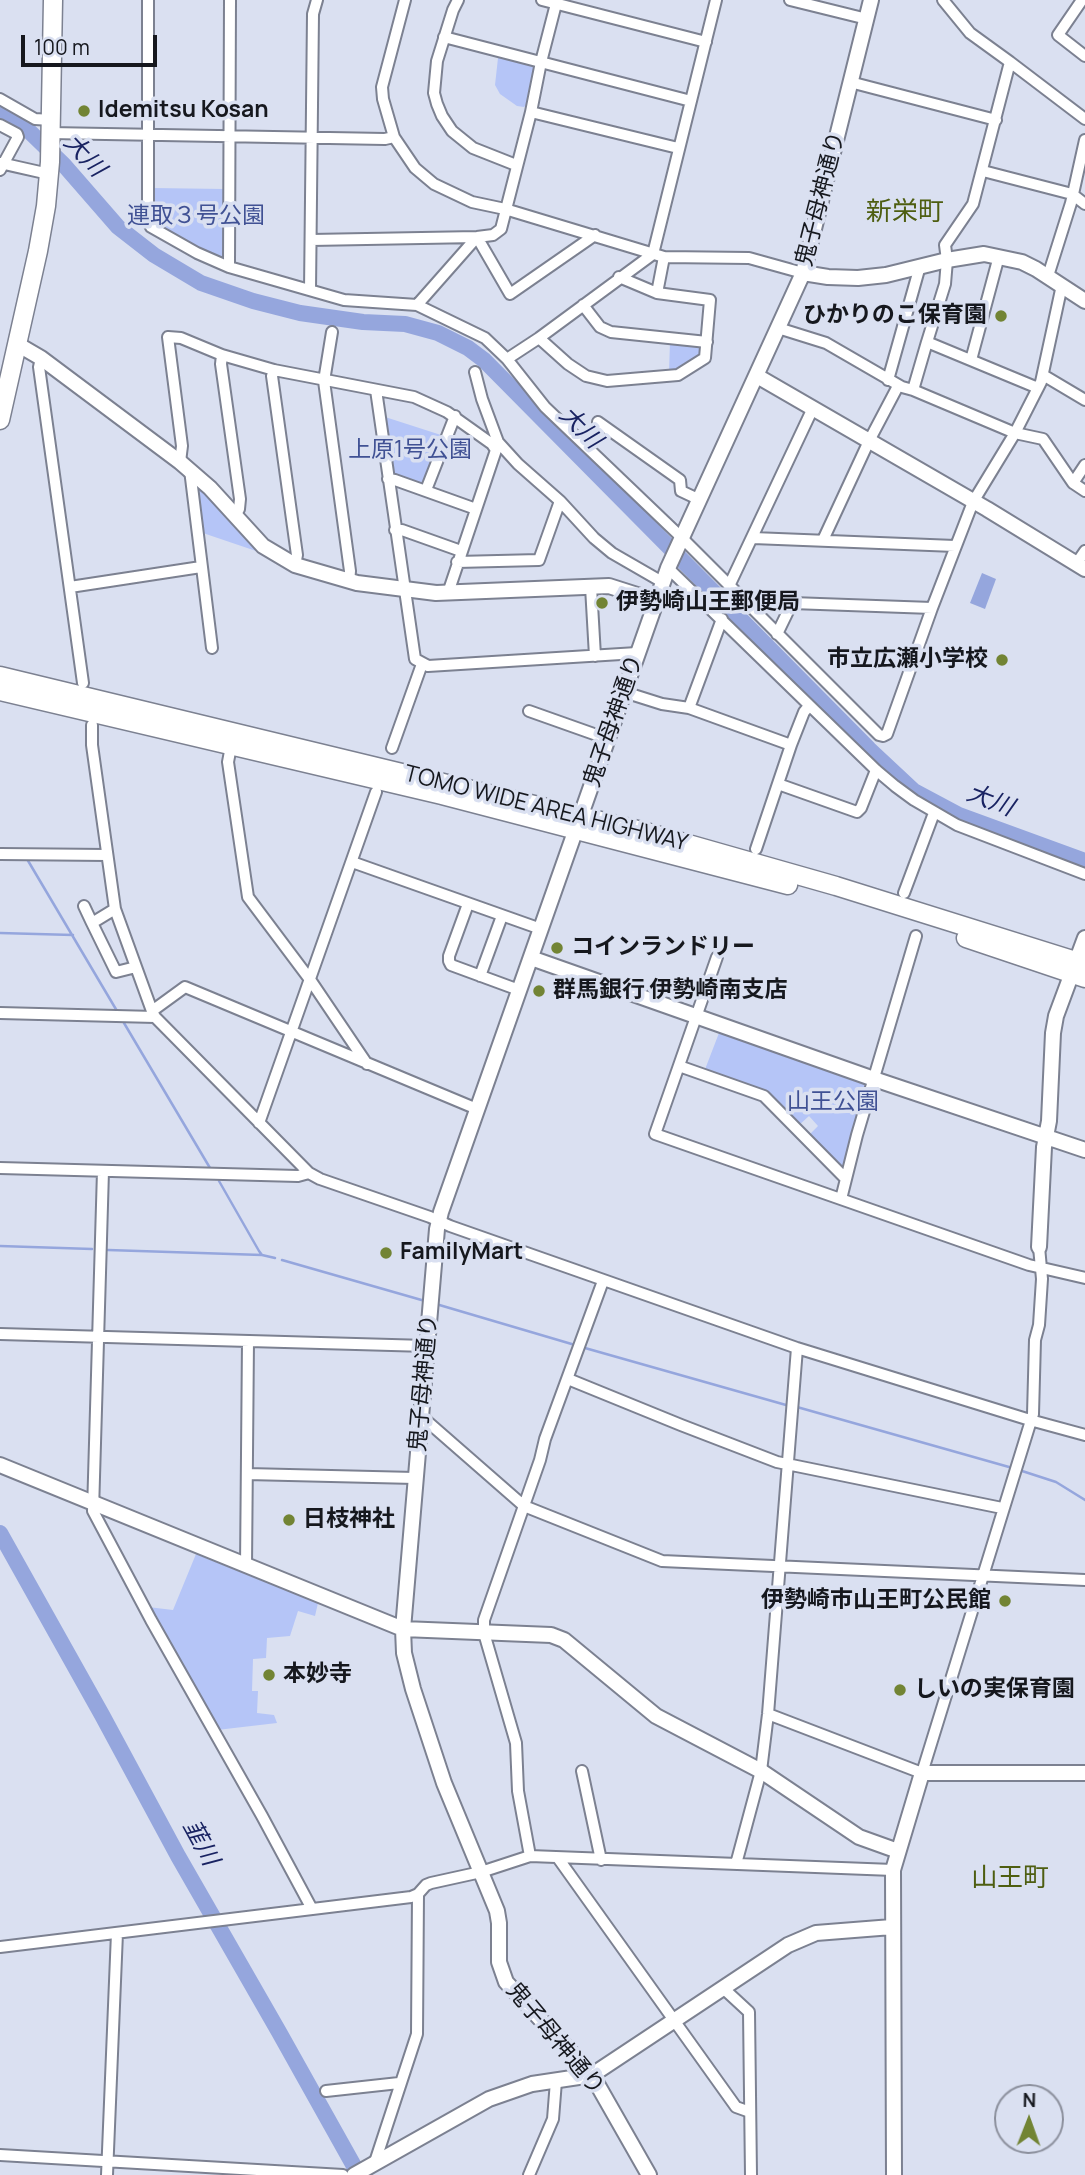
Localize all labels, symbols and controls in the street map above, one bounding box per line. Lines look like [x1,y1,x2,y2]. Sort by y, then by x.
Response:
scale bar [24,21,161,65]
text: 100 m [34,33,90,61]
place label: Idemitsu Kosan [98,97,269,125]
marker: Idemitsu Kosan [76,103,92,119]
water label: 大川 [57,129,111,183]
street label: 鬼子母神通り [791,129,851,269]
district label: 新栄町 [866,197,944,229]
park label: 連取３号公園 [127,203,265,231]
place label: ひかりのこ保育園 [803,302,987,330]
marker: ひかりのこ保育園 [993,308,1009,324]
water label: 大川 [553,401,607,455]
park label: 上原1号公園 [348,437,472,465]
place label: 伊勢崎山王郵便局 [616,589,800,617]
marker: 伊勢崎山王郵便局 [594,595,610,611]
place label: 市立広瀬小学校 [827,646,988,674]
street label: 鬼子母神通り [578,651,650,791]
marker: 市立広瀬小学校 [994,652,1010,668]
street label: TOMO WIDE AREA HIGHWAY [401,760,691,858]
water label: 大川 [962,779,1018,823]
place label: コインランドリー [571,934,755,962]
marker: コインランドリー [549,940,565,956]
place label: 群馬銀行 伊勢崎南支店 [553,977,788,1005]
marker: 群馬銀行 伊勢崎南支店 [531,983,547,999]
park label: 山王公園 [787,1089,879,1117]
place label: FamilyMart [400,1239,523,1267]
marker: FamilyMart [378,1245,394,1261]
street label: 鬼子母神通り [404,1313,444,1453]
place label: 日枝神社 [303,1506,395,1534]
marker: 日枝神社 [281,1512,297,1528]
place label: 伊勢崎市山王町公民館 [761,1587,991,1615]
marker: 伊勢崎市山王町公民館 [997,1593,1013,1609]
place label: 本妙寺 [283,1661,352,1689]
marker: 本妙寺 [261,1667,277,1683]
place label: しいの実保育園 [914,1676,1075,1704]
marker: しいの実保育園 [892,1682,908,1698]
water label: 韮川 [176,1815,224,1871]
district label: 山王町 [971,1863,1049,1895]
street label: 鬼子母神通り [500,1977,610,2101]
north arrow [994,2084,1064,2154]
text: N [1022,2087,1036,2113]

